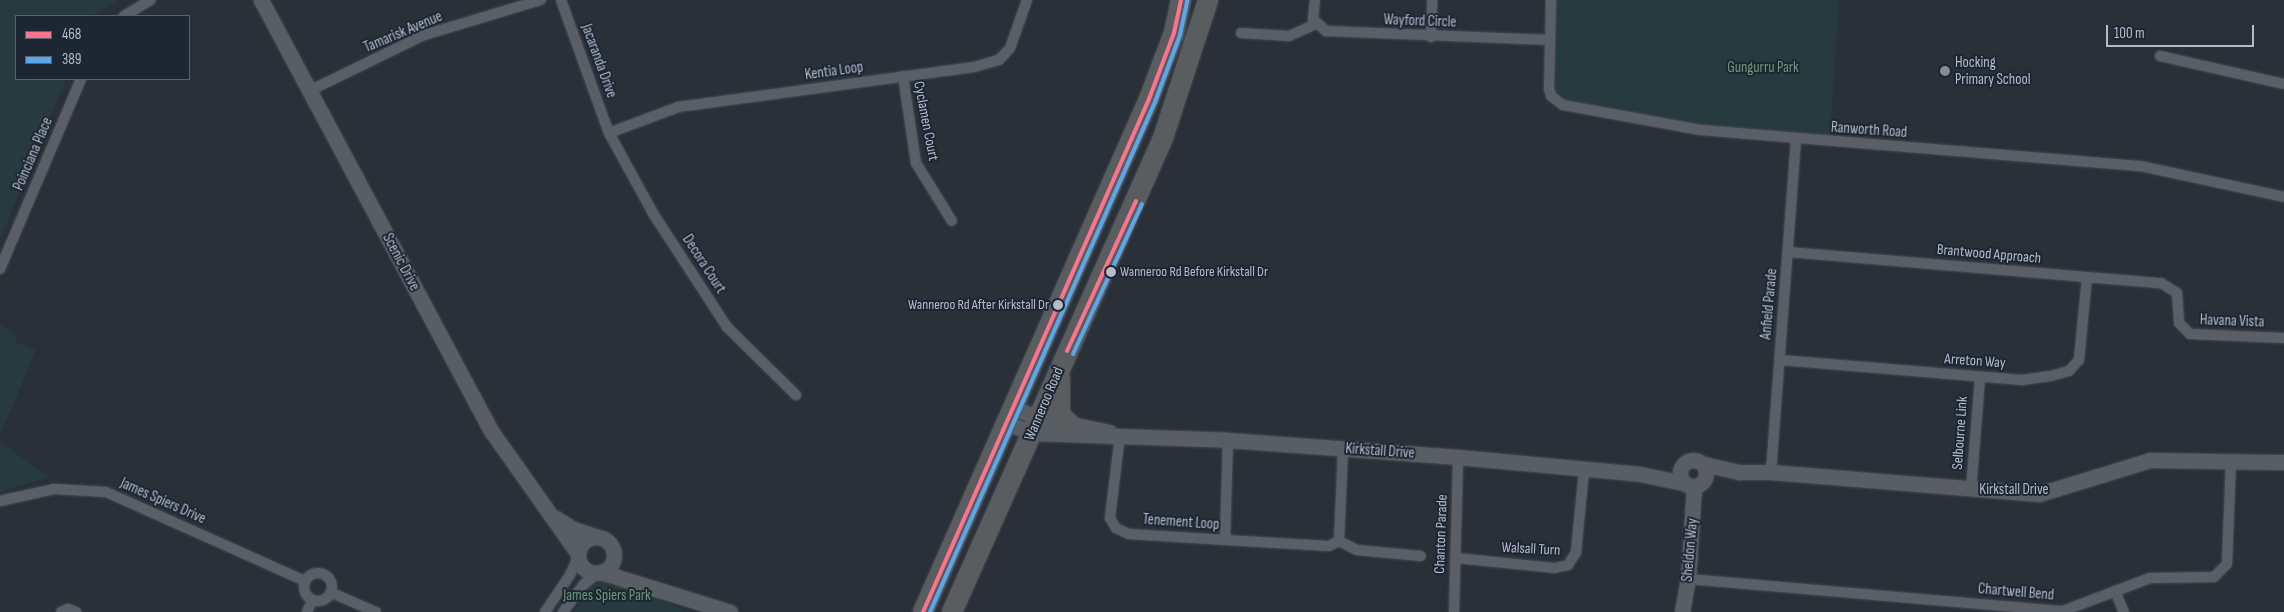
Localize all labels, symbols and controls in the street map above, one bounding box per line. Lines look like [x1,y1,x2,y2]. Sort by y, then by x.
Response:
street label: Tamarisk Avenue [361,7,445,57]
street label: Wayford Circle [1383,11,1457,31]
legend [15,15,190,80]
scale bar [2109,15,2256,47]
street label: Jacaranda Drive [577,22,621,100]
text: 100 m [2114,24,2145,43]
text: 468 [62,25,81,44]
text: 389 [62,50,82,69]
place label: Hocking Primary School [1955,53,2031,88]
street label: Kentia Loop [804,58,864,84]
park label: Gungurru Park [1727,59,1799,77]
marker: Hocking Primary School [1939,65,1951,77]
street label: Cyclamen Court [909,80,943,162]
street label: Poinciana Place [10,115,56,193]
street label: Ranworth Road [1830,118,1908,142]
street label: Scenic Drive [378,230,424,294]
street label: Decora Court [678,231,730,297]
street label: Brantwood Approach [1936,240,2042,268]
place label: Wanneroo Rd Before Kirkstall Dr [1120,264,1268,280]
marker: Wanneroo Rd Before Kirkstall Dr [1106,267,1116,277]
street label: Anfield Parade [1757,268,1781,340]
place label: Wanneroo Rd After Kirkstall Dr [908,297,1049,313]
marker: Wanneroo Rd After Kirkstall Dr [1053,300,1063,310]
street label: Havana Vista [2199,311,2265,331]
street label: Arreton Way [1944,350,2006,372]
street label: Wanneroo Road [1020,365,1068,443]
street label: Selbourne Link [1948,396,1972,470]
street label: Kirkstall Drive [1345,440,1415,462]
street label: James Spiers Drive [117,474,209,528]
street label: Kirkstall Drive [1979,481,2049,499]
street label: Chanton Parade [1431,494,1451,574]
street label: Tenement Loop [1142,510,1220,534]
street label: Sheldon Way [1678,517,1702,583]
street label: Walsall Turn [1501,538,1561,560]
street label: Chartwell Bend [1977,580,2055,604]
park label: James Spiers Park [563,587,651,605]

